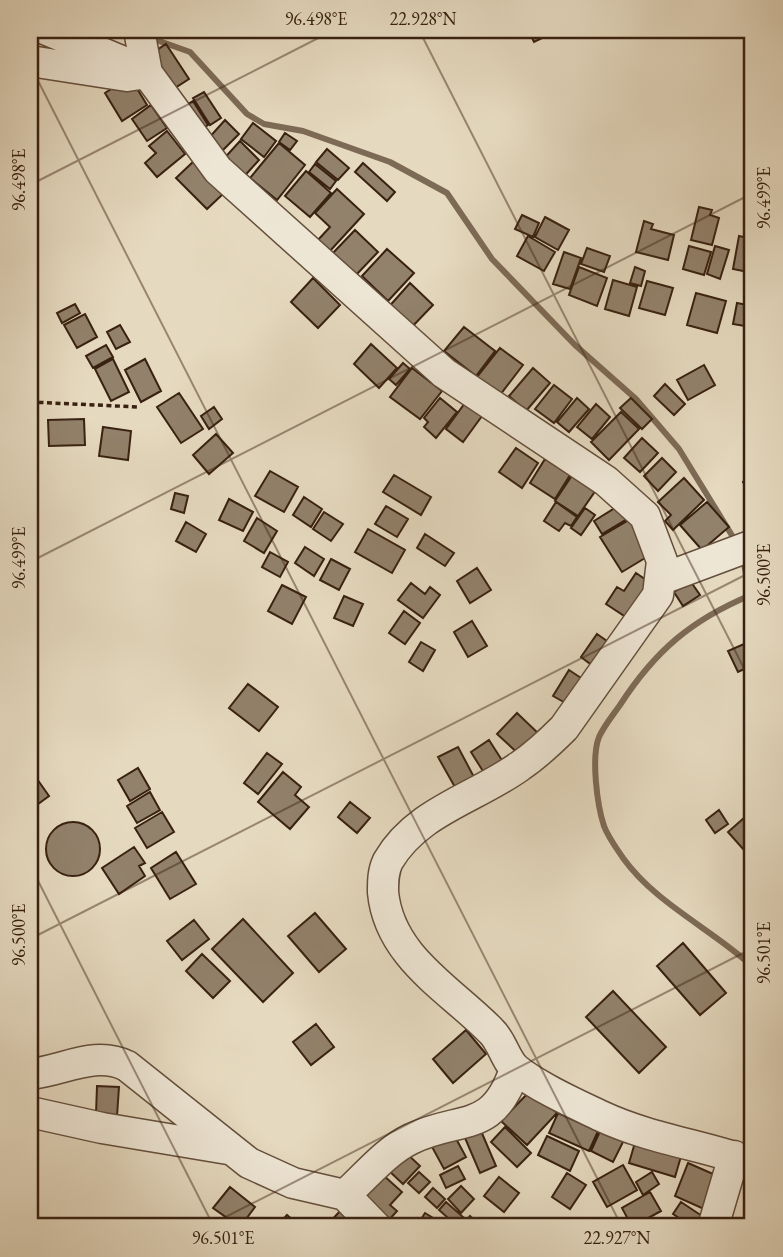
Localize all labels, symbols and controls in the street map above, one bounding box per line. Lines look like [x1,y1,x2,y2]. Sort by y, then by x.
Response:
text: 96.498°E [285,7,347,30]
text: 22.928°N [390,7,457,30]
text: 96.498°E [7,149,30,211]
text: 96.499°E [752,167,775,229]
text: 96.499°E [7,527,30,589]
text: 96.500°E [752,544,775,606]
text: 96.500°E [7,904,30,966]
text: 96.501°E [752,922,775,984]
text: 96.501°E [192,1226,254,1249]
text: 22.927°N [584,1226,651,1249]

